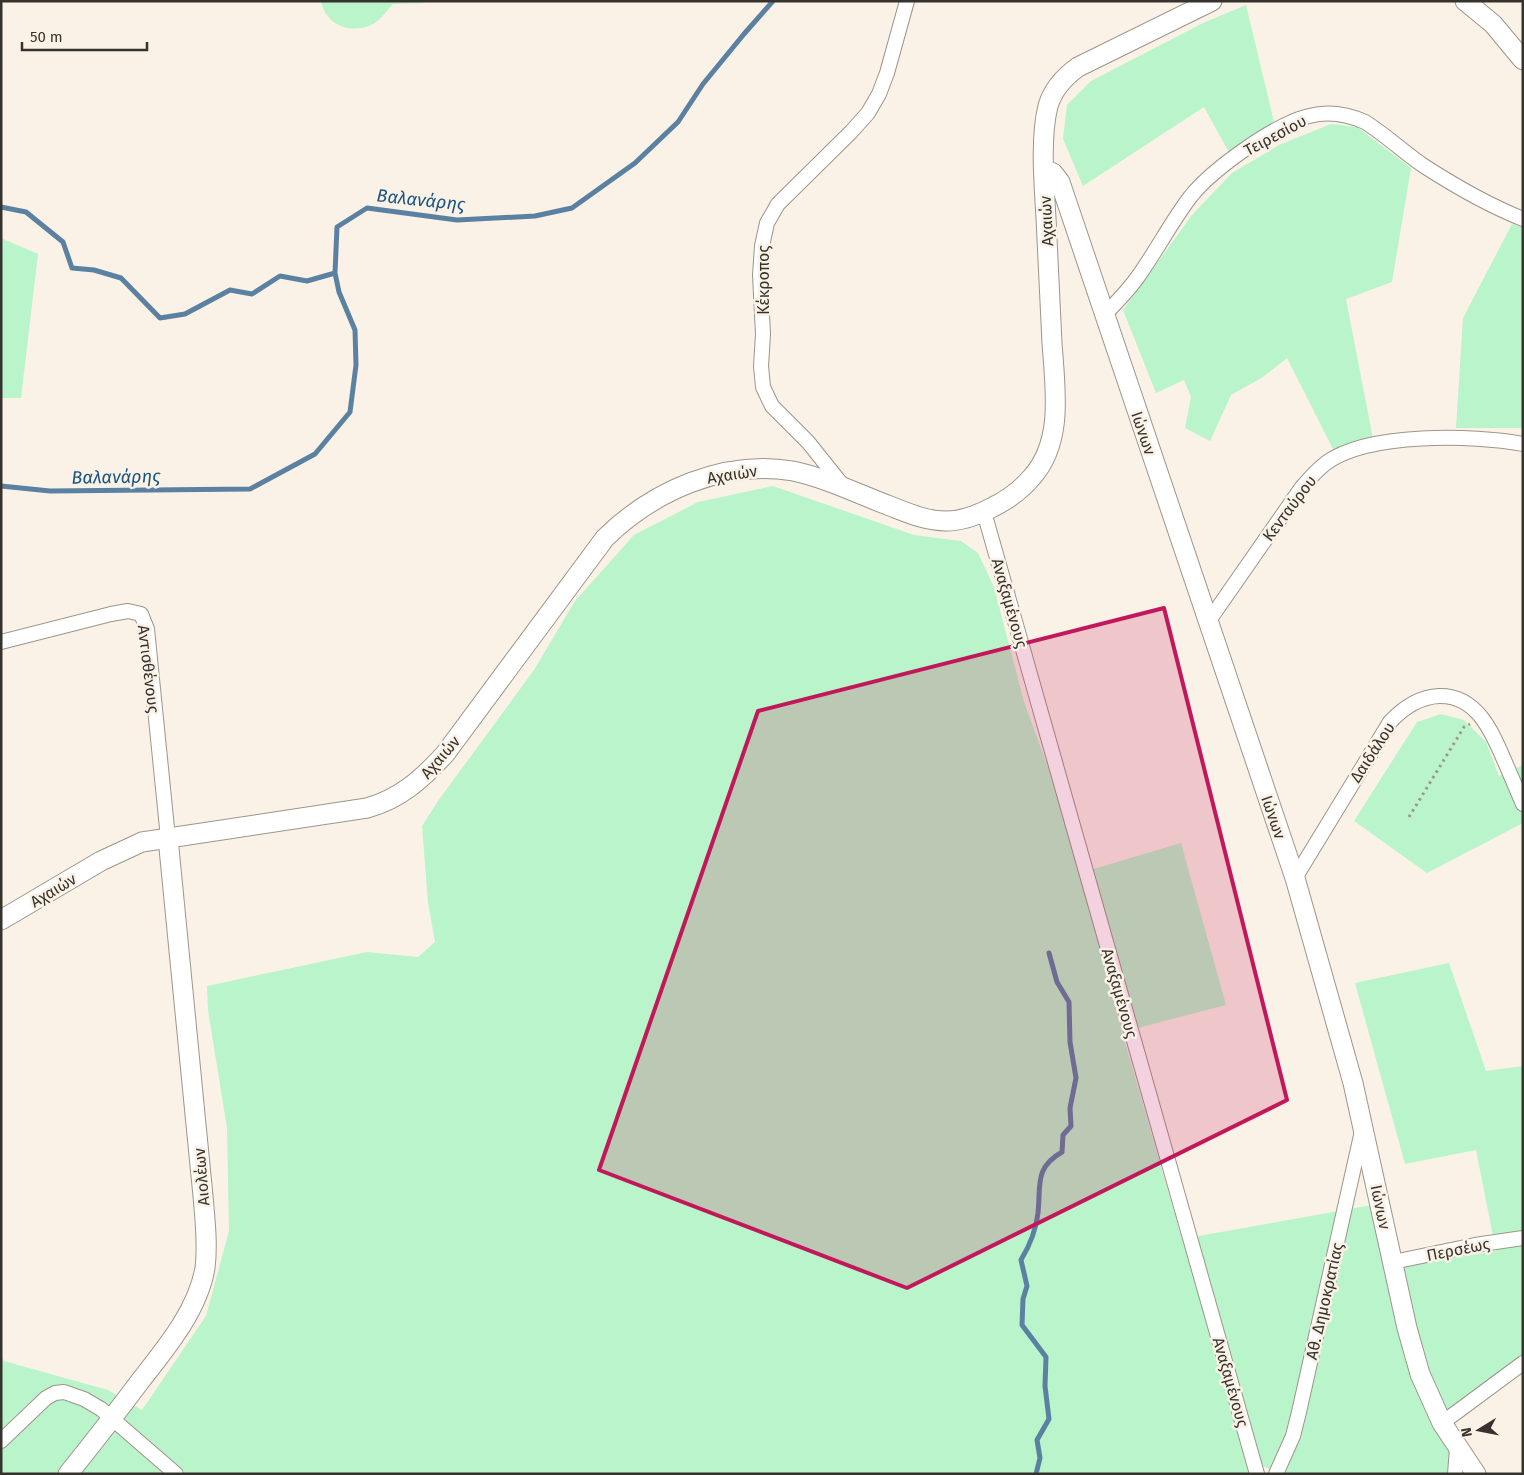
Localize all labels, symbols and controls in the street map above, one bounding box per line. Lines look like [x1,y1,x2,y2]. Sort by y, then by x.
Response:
scale bar [22,20,148,52]
text: 50 m [30,28,63,46]
street label: Τειρεσίου [1241,111,1310,160]
water label: Βαλανάρης [376,184,467,216]
street label: Αχαιών [1036,195,1057,247]
street label: Κέκροπος [754,245,773,315]
street label: Ιώνων [1127,409,1160,458]
street label: Αχαιών [706,461,759,488]
water label: Βαλανάρης [71,465,161,489]
street label: Κενταύρου [1258,472,1320,545]
street label: Αναξαμένους [988,556,1032,651]
street label: Αντισθένους [134,624,163,715]
street label: Δαιδάλου [1346,719,1399,786]
street label: Αχαιών [417,732,464,783]
street label: Ιώνων [1257,793,1290,842]
street label: Αχαιών [27,869,80,912]
street label: Αναξαμένους [1098,946,1142,1041]
street label: Αιολέων [189,1147,213,1207]
street label: Ιώνων [1367,1183,1395,1231]
street label: Περσέως [1425,1234,1492,1265]
street label: Αθ. Δημοκρατίας [1302,1240,1347,1361]
street label: Αναξαμένους [1209,1335,1253,1430]
north arrow [1454,1405,1504,1455]
text: N [1458,1426,1476,1438]

